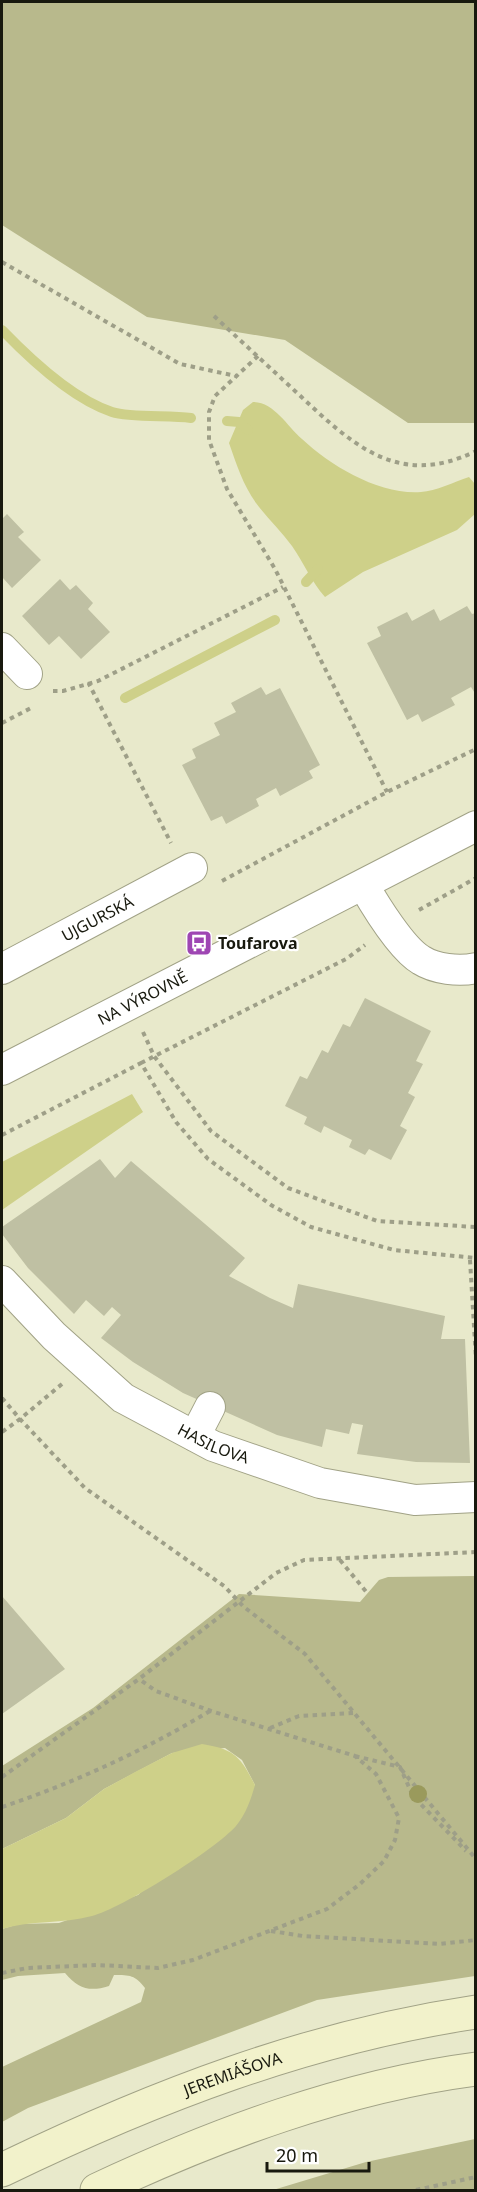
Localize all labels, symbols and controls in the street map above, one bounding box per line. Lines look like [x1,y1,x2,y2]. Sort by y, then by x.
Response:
street label: UJGURSKÁ [58,890,138,946]
bus stop icon: Toufarova [184,928,214,958]
place label: Toufarova [218,932,298,954]
street label: NA VÝROVNĚ [94,965,191,1030]
street label: HASILOVA [174,1418,253,1469]
street label: JEREMIÁŠOVA [178,2046,285,2102]
scale bar [267,2135,369,2173]
text: 20 m [276,2143,318,2167]

